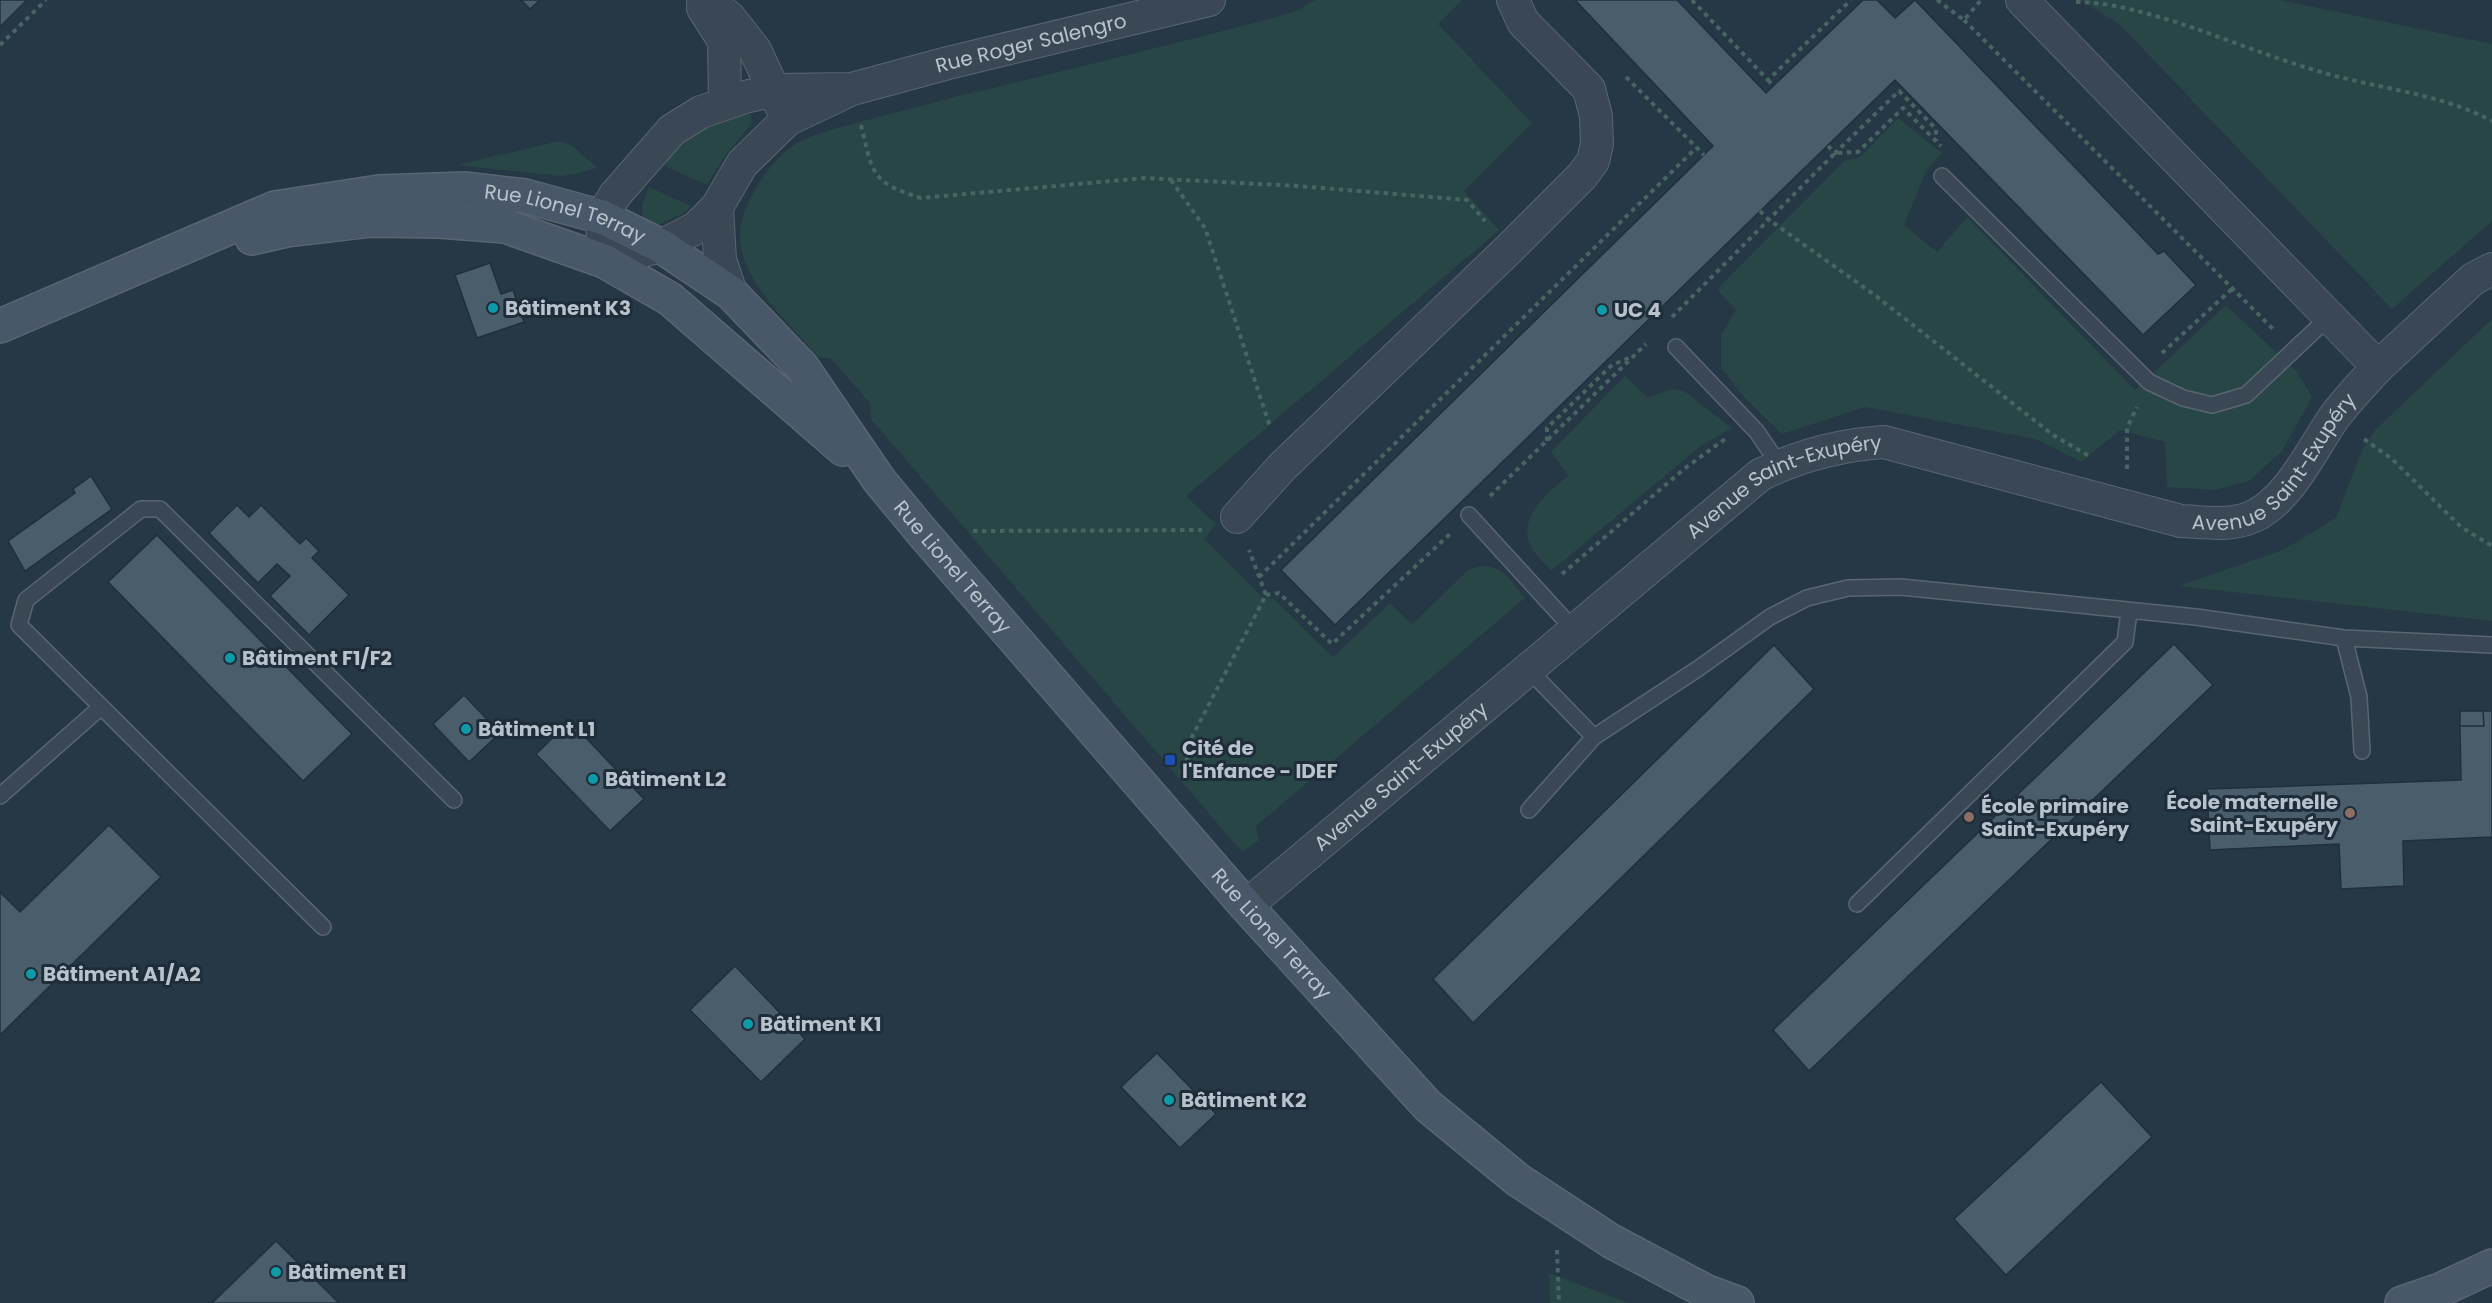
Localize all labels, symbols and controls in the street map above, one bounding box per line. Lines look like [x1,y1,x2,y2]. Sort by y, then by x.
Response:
street label: Rue Roger Salengro [932,6,1129,80]
street label: Rue Lionel Terray [483,177,650,250]
place label: Bâtiment K3 [505,294,631,322]
place label: UC 4 [1614,296,1661,324]
marker: Bâtiment K3 [486,301,500,315]
marker: UC 4 [1595,303,1609,317]
street label: Avenue Saint-Exupéry [2191,387,2362,537]
street label: Avenue Saint-Exupéry [1680,428,1883,545]
street label: Rue Lionel Terray [887,494,1018,640]
place label: Bâtiment F1/F2 [242,644,392,672]
marker: Bâtiment F1/F2 [223,651,237,665]
street label: Avenue Saint-Exupéry [1308,695,1494,857]
place label: Bâtiment L1 [478,715,595,743]
marker: Bâtiment L1 [459,722,473,736]
place label: Cité de l'Enfance - IDEF [1182,734,1338,785]
marker: Cité de l'Enfance - IDEF [1163,753,1177,767]
place label: Bâtiment L2 [605,765,726,793]
marker: Bâtiment L2 [586,772,600,786]
place label: École maternelle Saint-Exupéry [2166,788,2338,839]
place label: École primaire Saint-Exupéry [1981,792,2130,843]
marker: École maternelle Saint-Exupéry [2343,806,2357,820]
marker: École primaire Saint-Exupéry [1962,810,1976,824]
street label: Rue Lionel Terray [1205,862,1338,1005]
place label: Bâtiment A1/A2 [43,960,201,988]
marker: Bâtiment A1/A2 [24,967,38,981]
place label: Bâtiment K1 [760,1010,882,1038]
marker: Bâtiment K1 [741,1017,755,1031]
place label: Bâtiment K2 [1181,1086,1306,1114]
marker: Bâtiment K2 [1162,1093,1176,1107]
place label: Bâtiment E1 [288,1258,406,1286]
marker: Bâtiment E1 [269,1265,283,1279]

